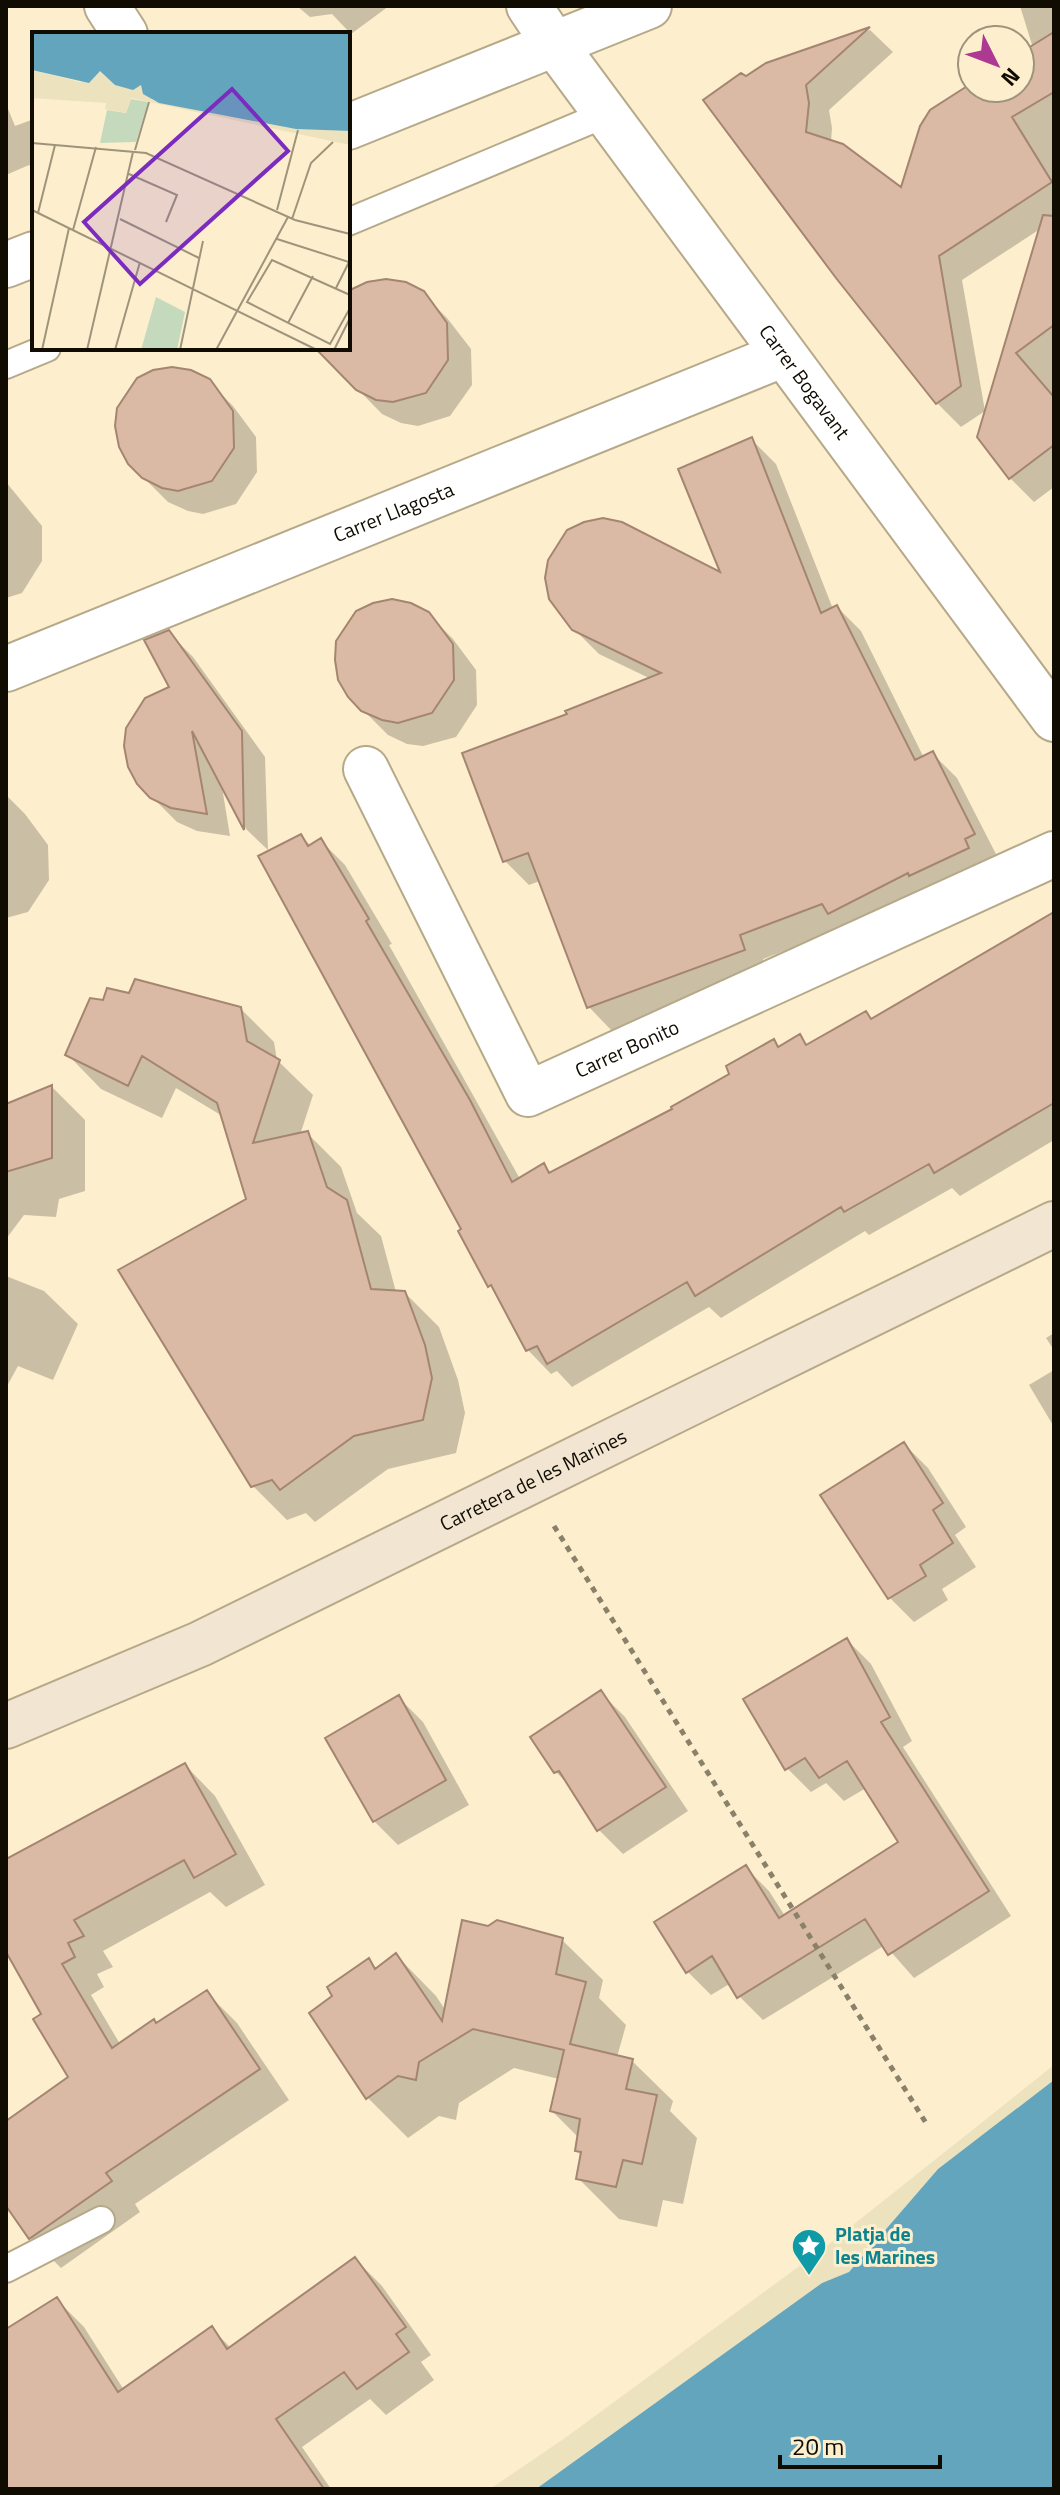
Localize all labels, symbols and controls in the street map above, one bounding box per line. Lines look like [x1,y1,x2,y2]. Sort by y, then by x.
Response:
north arrow [956,24,1036,104]
inset map [32,32,350,350]
text: N [993,60,1029,94]
street label: Carrer Bogavant [752,318,858,446]
street label: Carrer Llagosta [328,473,458,550]
street label: Carrer Bonito [570,1011,684,1086]
street label: Carretera de les Marines [434,1421,632,1539]
place label: Platja de les Marines [835,2218,935,2272]
place icon: Platja de les Marines [790,2227,828,2277]
scale bar [780,2419,940,2469]
text: 20 m [792,2428,844,2464]

